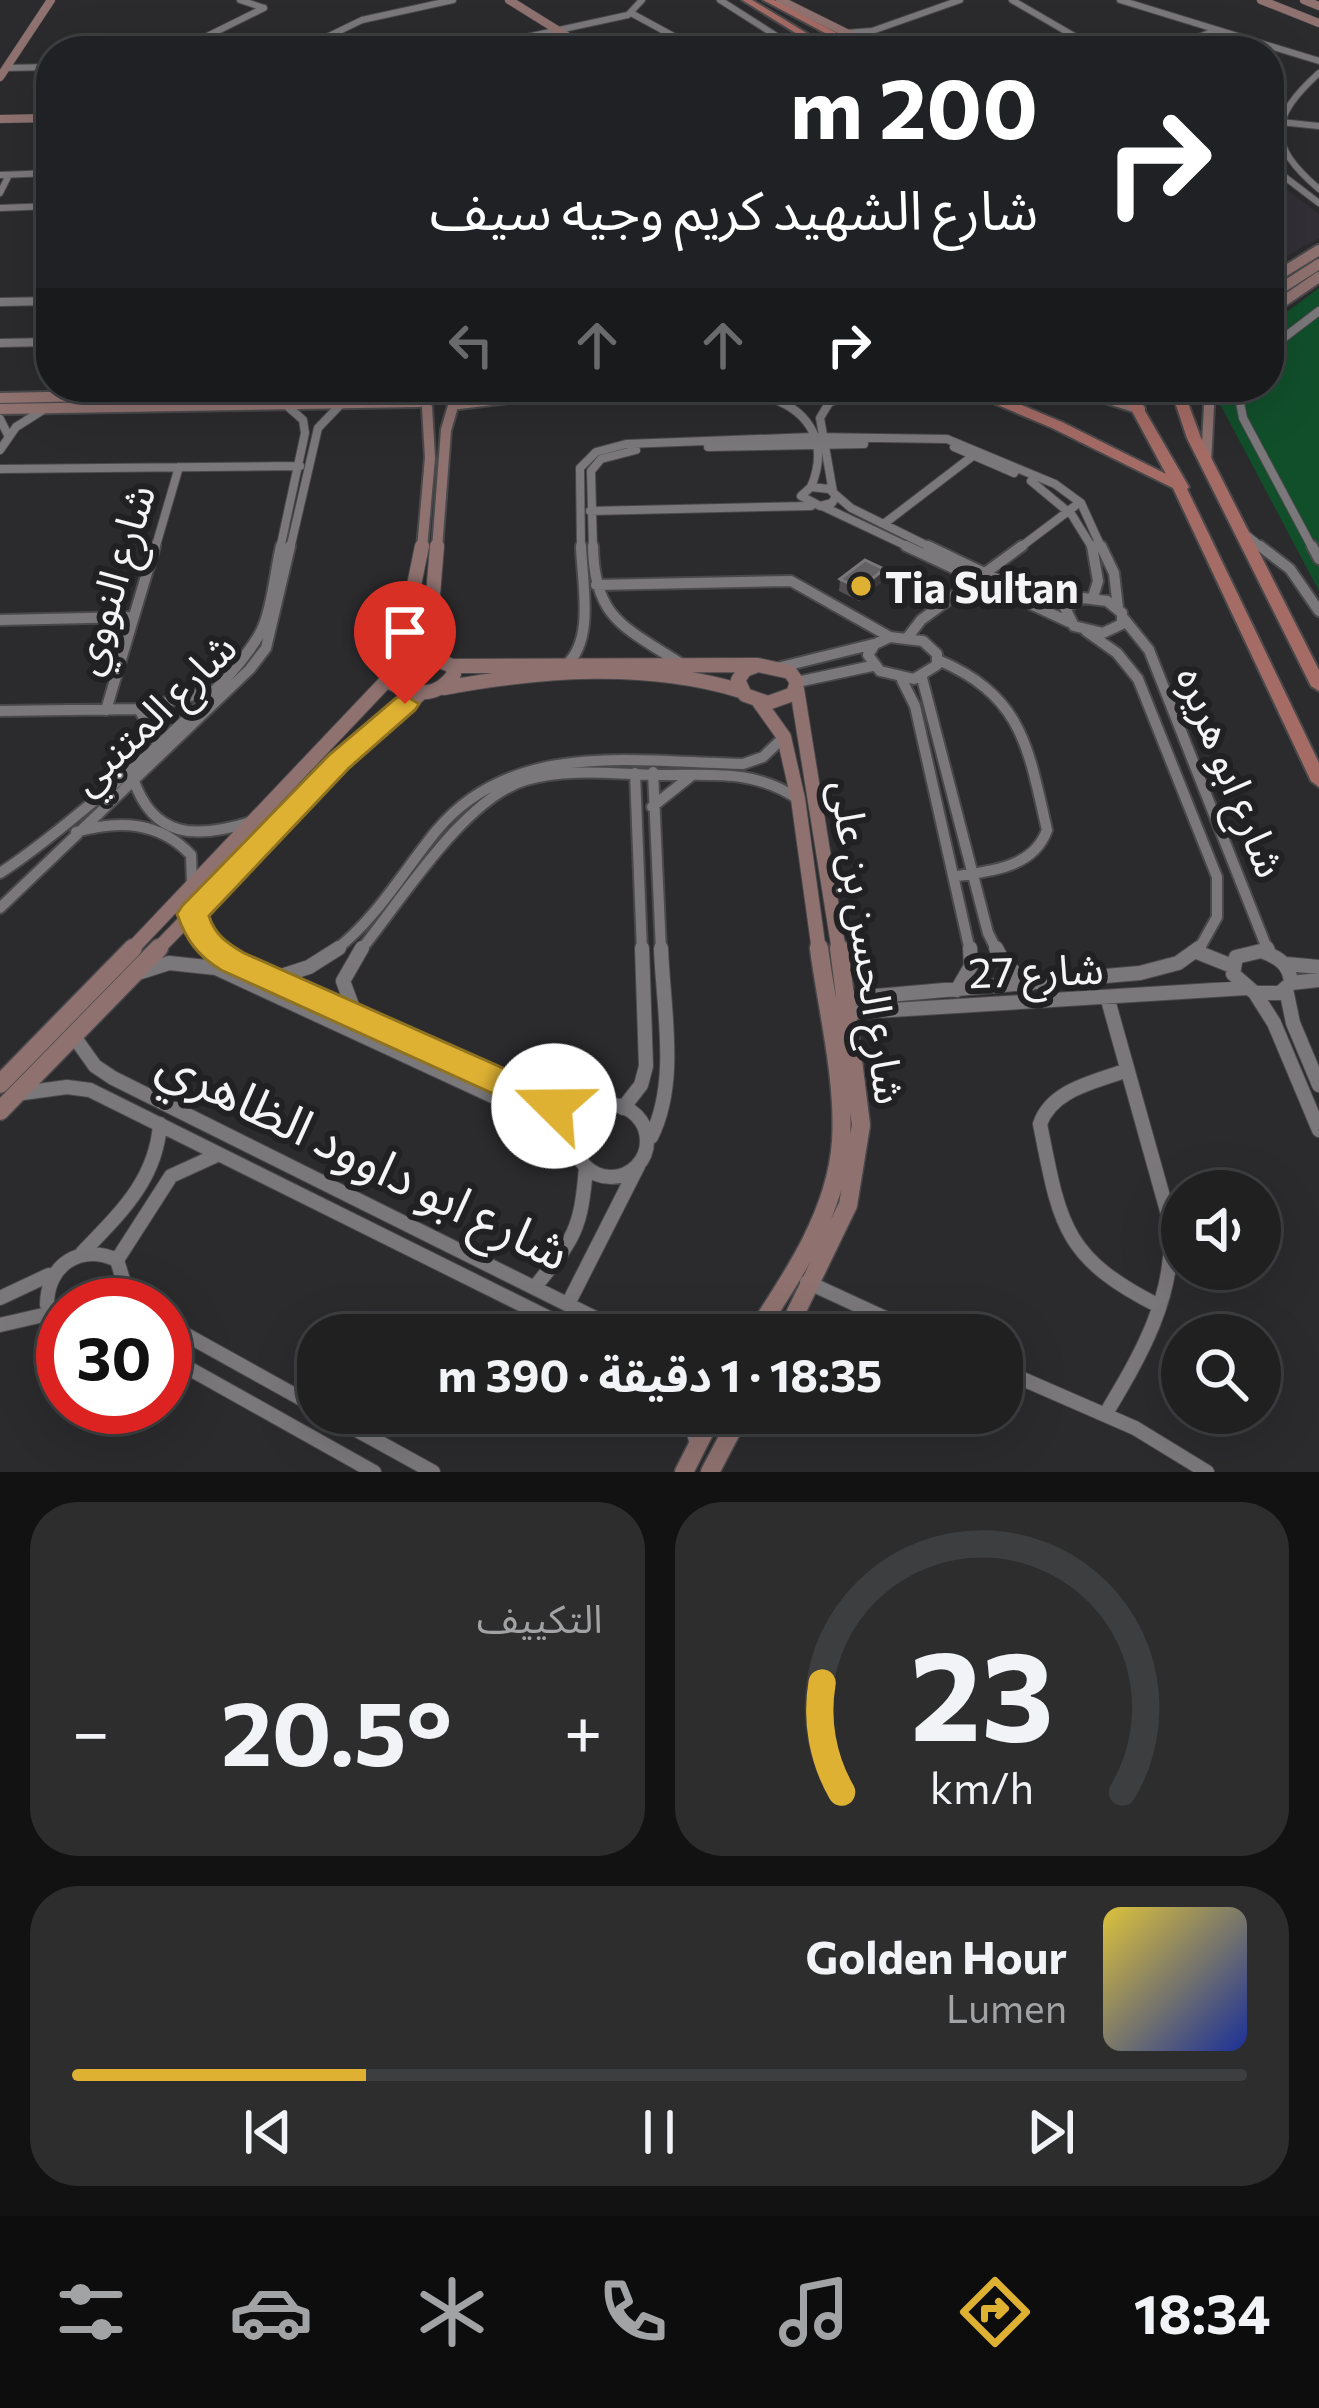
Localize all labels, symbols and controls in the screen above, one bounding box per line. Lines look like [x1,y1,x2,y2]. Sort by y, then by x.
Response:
text: 200 m [790,54,1038,156]
icon: right [1080,84,1236,240]
text: شارع الشهيد كريم وجيه سيف [430,175,1038,241]
icon: left [438,312,504,378]
icon: ahead [564,312,630,378]
icon: ahead [690,312,756,378]
icon: right [816,312,882,378]
street label: شارع النووي [58,478,173,683]
place label: Tia Sultan [885,560,1079,612]
marker: Tia Sultan [848,573,874,599]
pin [354,581,456,704]
icon: arrive [372,599,438,665]
street label: شارع المتنبي [58,620,252,810]
street label: شارع ابو هريره [1160,658,1299,887]
street label: شارع الحسن بن على [814,777,918,1108]
street label: شارع 27 [968,941,1105,1005]
street label: شارع ابو داوود الظاهري [144,1028,581,1292]
position arrow [491,1043,617,1169]
map controls [1161,1170,1281,1434]
button: sound [1161,1170,1281,1290]
speed limit sign: 30 [36,1278,192,1434]
button: search [1161,1314,1281,1434]
text: 18:35 · 1 دقيقة · 390 m [438,1346,882,1401]
text: التكييف [477,1593,603,1641]
text: 23 [910,1614,1054,1767]
text: 20.5° [221,1674,452,1785]
text: − [72,1689,110,1770]
text: + [564,1689,602,1770]
text: km/h [930,1760,1034,1813]
text: Golden Hour [806,1928,1067,1983]
text: Lumen [946,1983,1067,2031]
icon: previous [235,2099,301,2165]
icon: pause [626,2099,692,2165]
icon: next [1018,2099,1084,2165]
icon: filters [49,2270,133,2354]
icon: car [229,2270,313,2354]
icon: climate [410,2270,494,2354]
icon: phone [591,2270,675,2354]
icon: music [772,2270,856,2354]
icon: directions [953,2270,1037,2354]
text: 18:34 [1134,2279,1271,2345]

